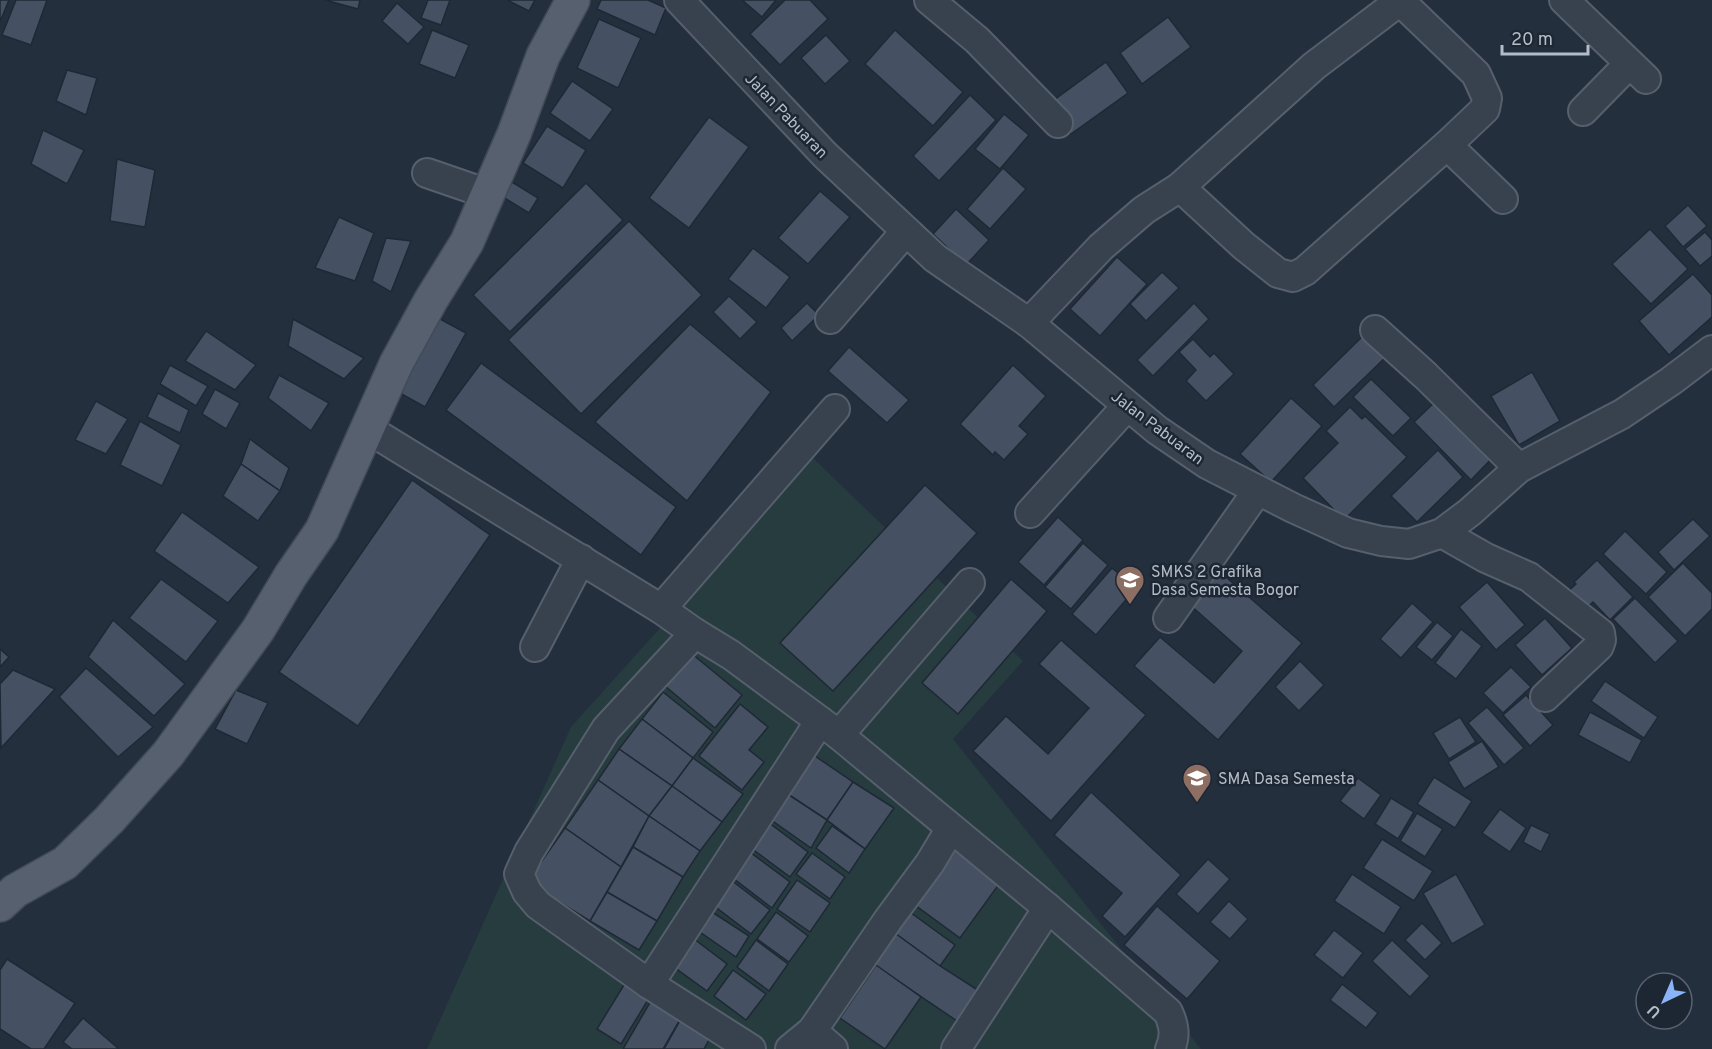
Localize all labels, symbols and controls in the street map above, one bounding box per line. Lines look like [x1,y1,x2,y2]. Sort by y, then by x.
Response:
scale bar [1502,18,1588,56]
text: 20 m [1511,29,1553,52]
street label: Jalan Pabuaran [740,69,831,163]
street label: Jalan Pabuaran [1106,387,1207,470]
place label: SMKS 2 Grafika Dasa Semesta Bogor [1151,563,1299,601]
school or university icon: SMKS 2 Grafika Dasa Semesta Bogor [1114,564,1146,606]
school or university icon: SMA Dasa Semesta [1181,762,1213,804]
place label: SMA Dasa Semesta [1218,770,1355,790]
north arrow [1634,971,1694,1031]
text: U [1644,999,1666,1022]

